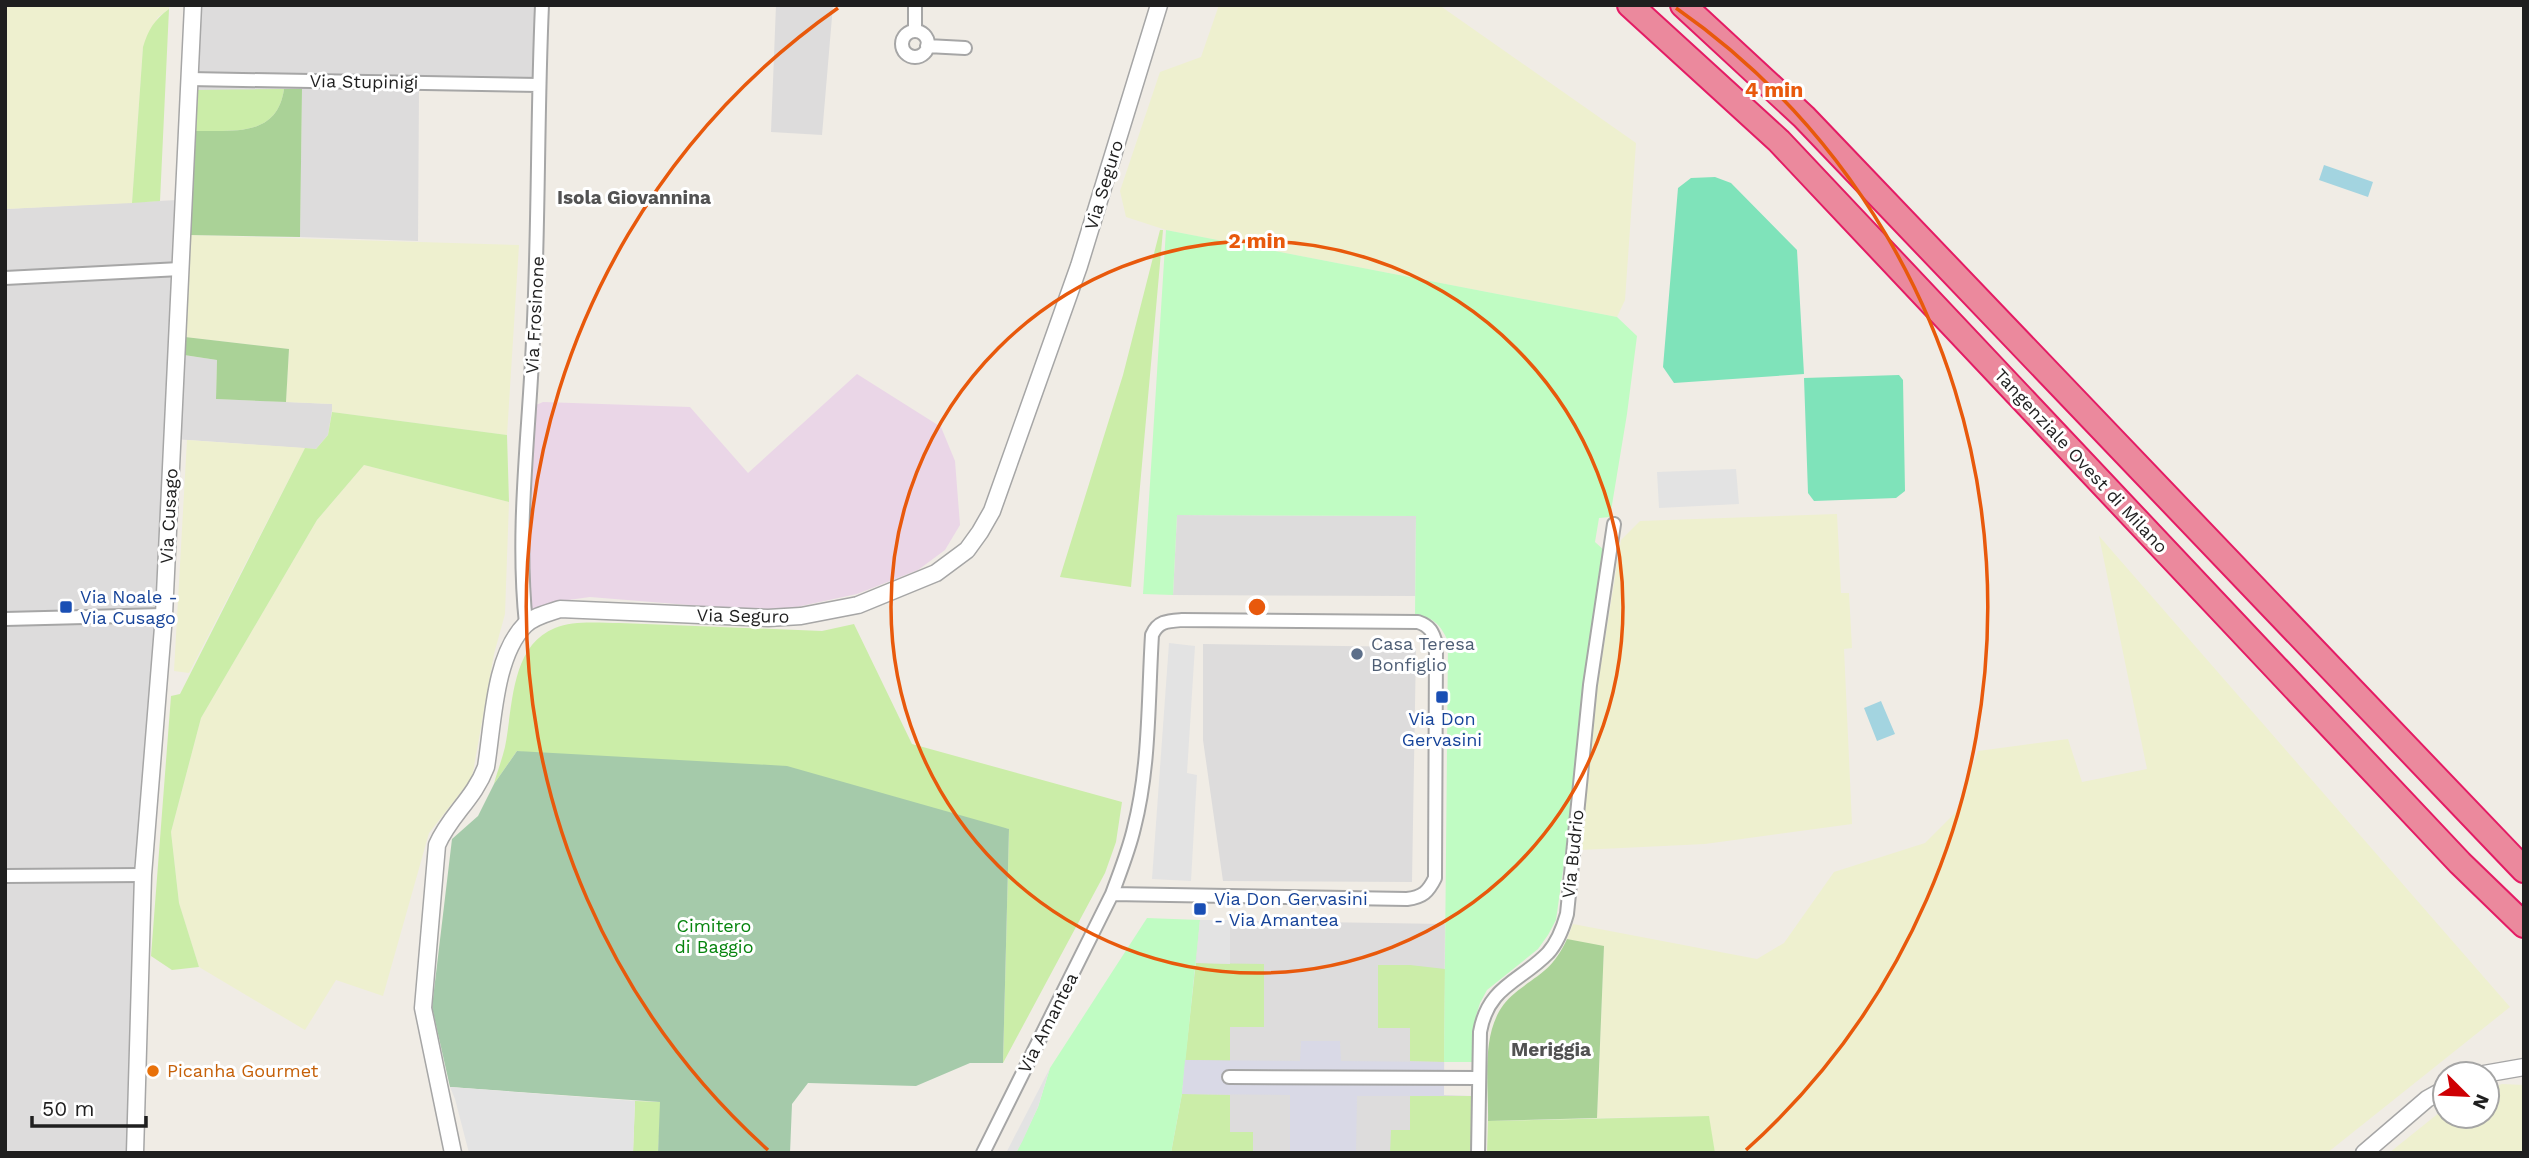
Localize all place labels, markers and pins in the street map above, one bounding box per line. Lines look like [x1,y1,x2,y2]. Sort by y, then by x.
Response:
place label: Via Noale - Via Cusago [80,586,178,628]
centre of rings [1245,595,1269,619]
marker: Via Noale - Via Cusago [58,599,74,615]
place label: Casa Teresa Bonfiglio [1371,633,1475,675]
marker: Casa Teresa Bonfiglio [1349,646,1365,662]
marker: Via Don Gervasini [1434,689,1450,705]
place label: Via Don Gervasini [1402,708,1482,750]
place label: Via Don Gervasini - Via Amantea [1214,888,1368,930]
marker: Via Don Gervasini - Via Amantea [1192,901,1208,917]
place label: Picanha Gourmet [167,1060,319,1081]
marker: Picanha Gourmet [145,1063,161,1079]

